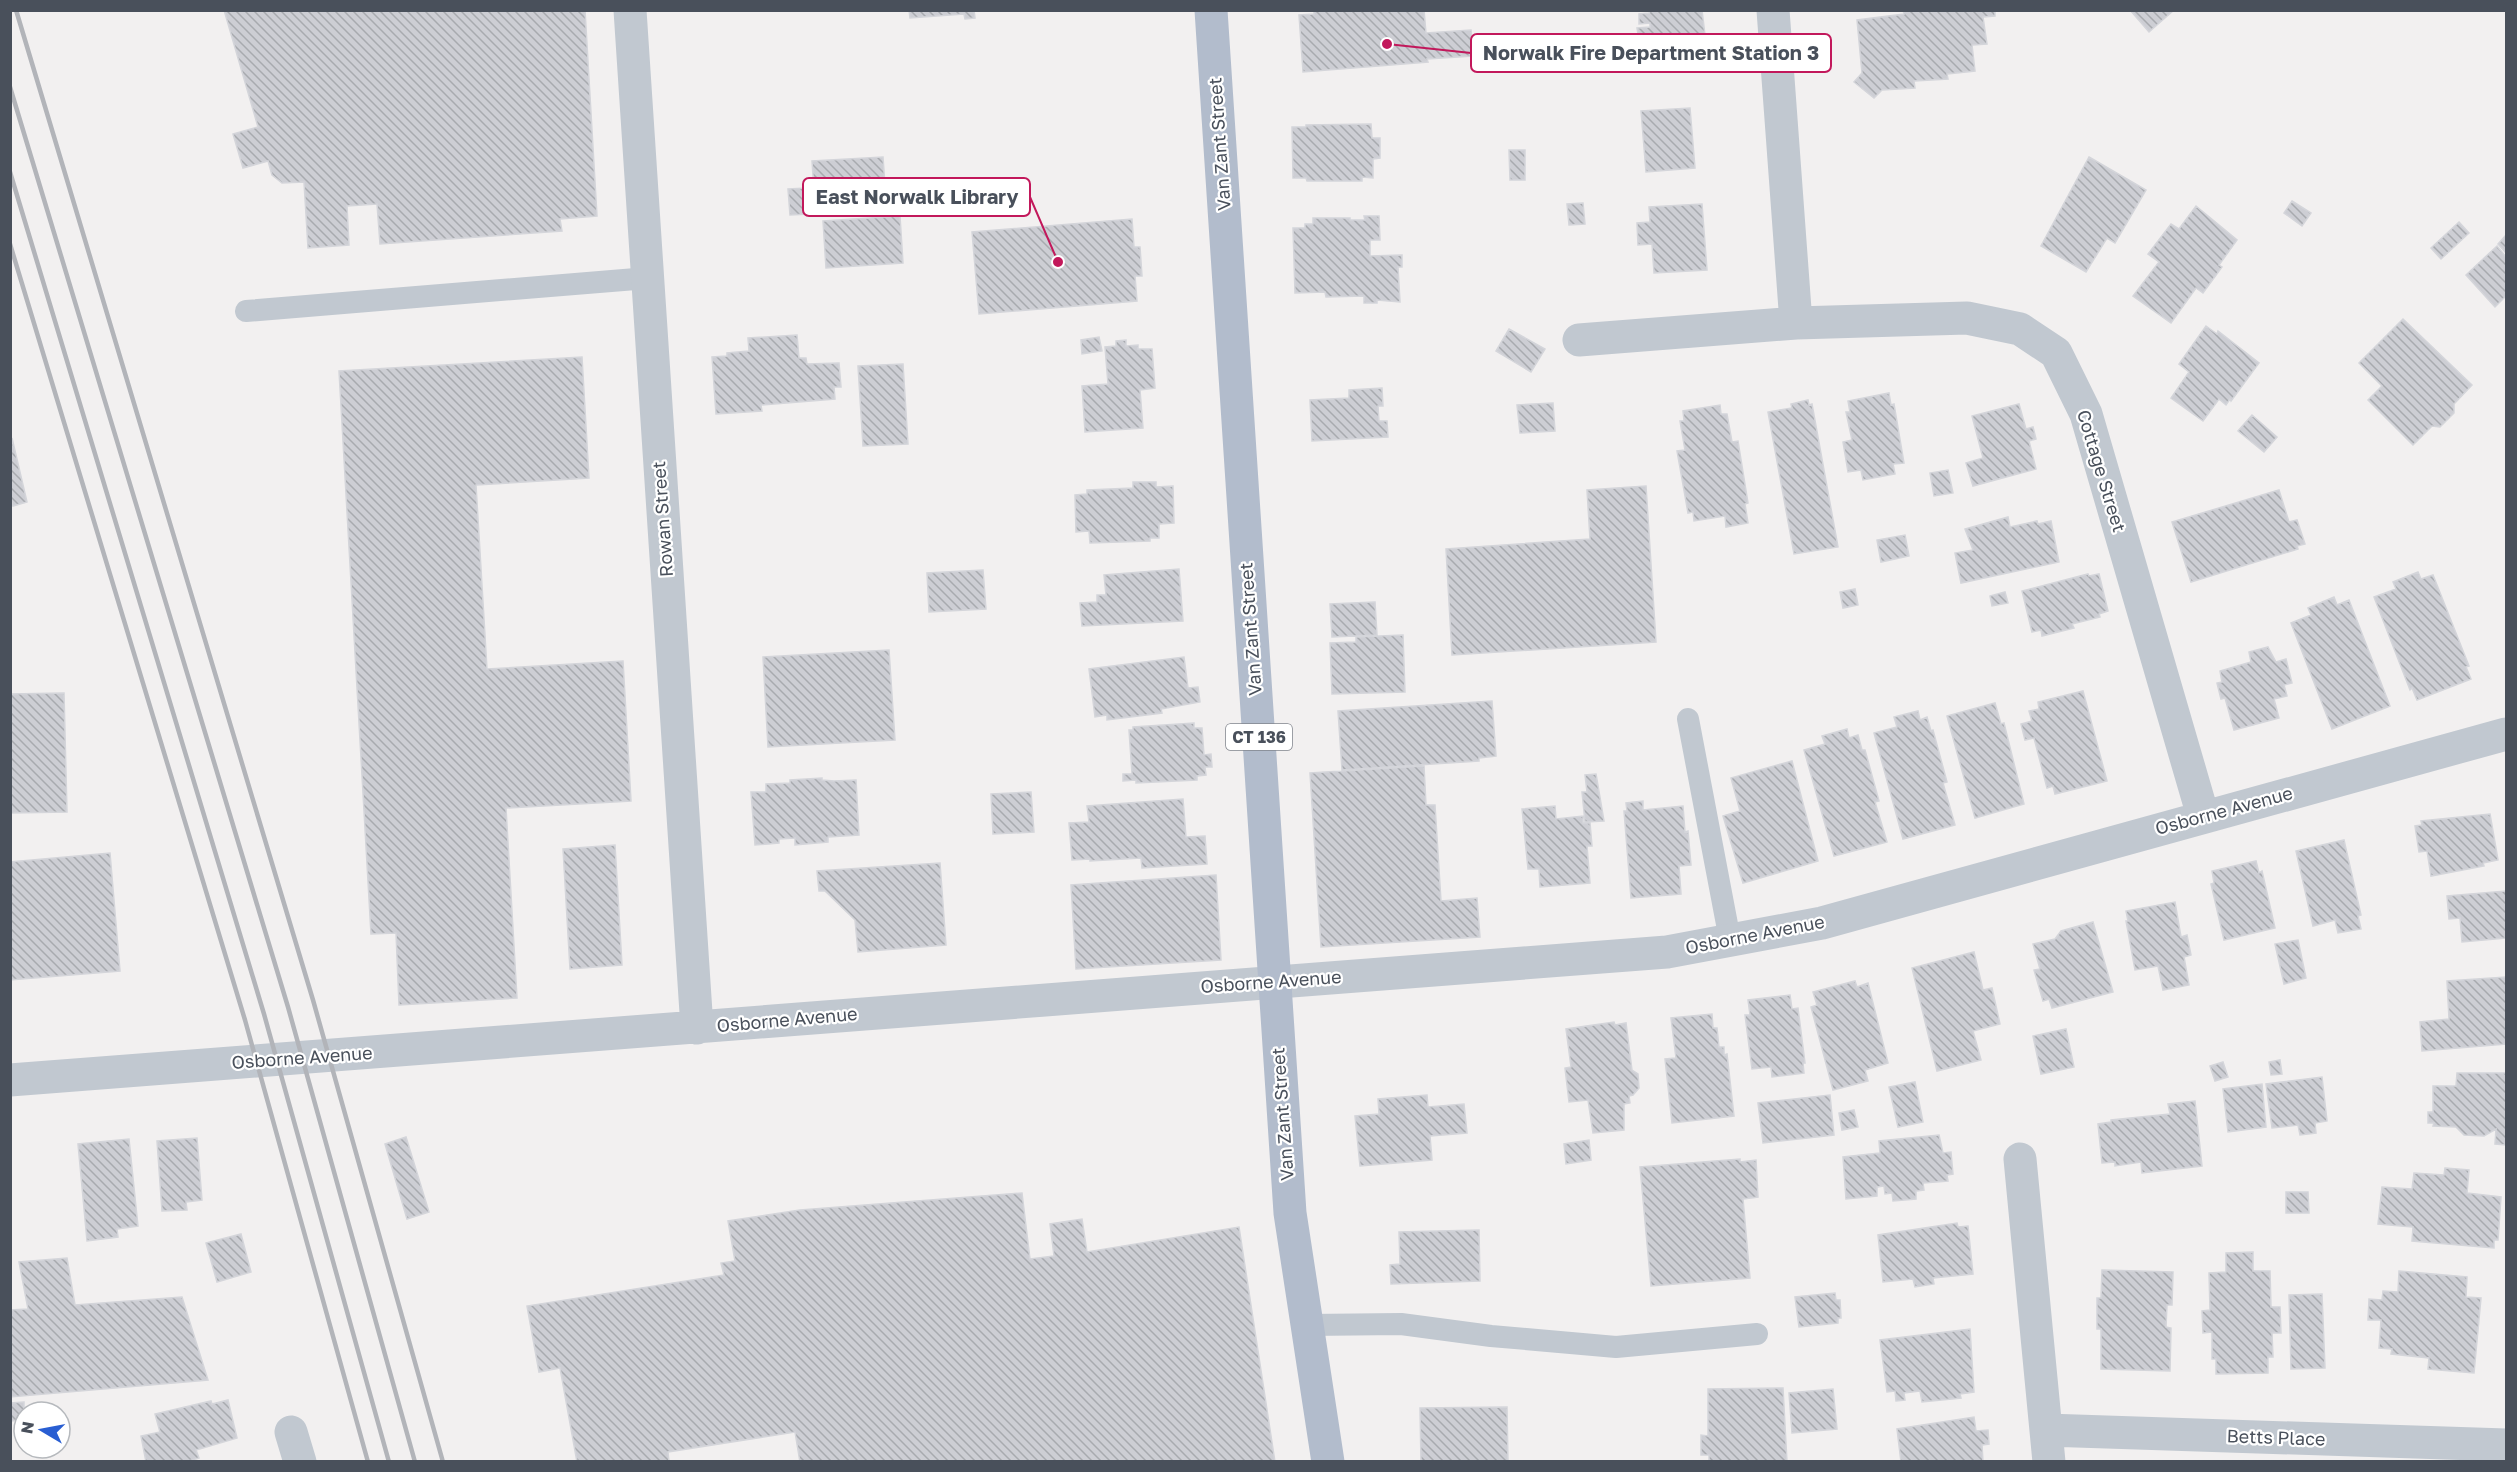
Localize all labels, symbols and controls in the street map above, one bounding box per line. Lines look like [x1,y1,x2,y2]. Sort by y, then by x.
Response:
callout: Norwalk Fire Department Station 3 [1471,34,1831,72]
text: Norwalk Fire Department Station 3 [1483,40,1819,64]
street label: Van Zant Street [1203,77,1235,211]
callout: East Norwalk Library [803,178,1030,216]
text: East Norwalk Library [815,184,1019,208]
street label: Cottage Street [2073,407,2131,535]
street label: Rowan Street [647,460,677,578]
street label: Van Zant Street [1234,562,1266,696]
road number: CT 136 [1226,724,1292,750]
street label: Osborne Avenue [2153,781,2295,839]
street label: Osborne Avenue [1683,910,1826,958]
street label: Osborne Avenue [1200,965,1342,997]
street label: Osborne Avenue [716,1002,858,1036]
street label: Osborne Avenue [231,1041,373,1073]
street label: Van Zant Street [1266,1047,1298,1181]
north arrow [12,1400,72,1460]
text: N [16,1420,38,1435]
street label: Betts Place [2226,1424,2326,1450]

